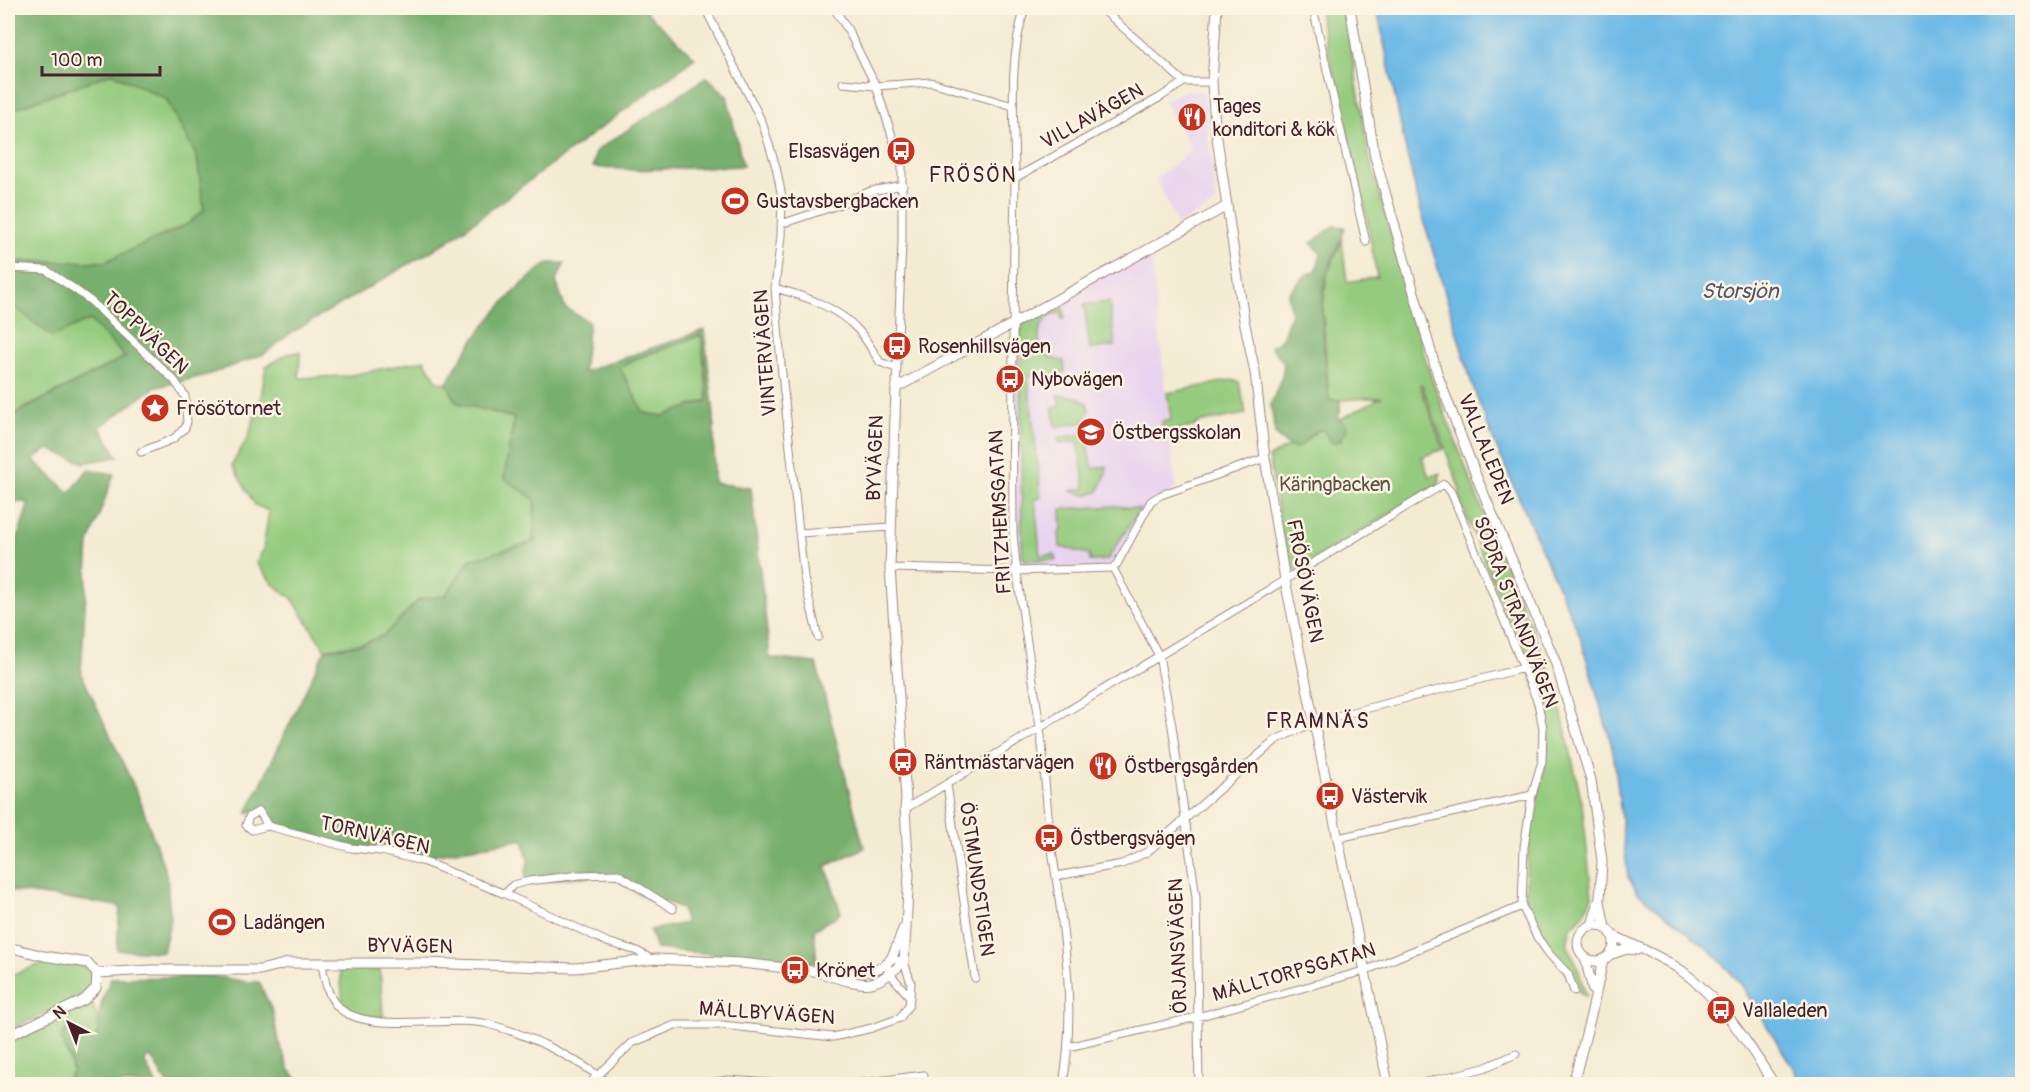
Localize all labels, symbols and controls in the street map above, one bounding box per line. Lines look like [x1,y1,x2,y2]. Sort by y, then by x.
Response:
scale bar [42,39,160,77]
text: 100 m [51,49,103,72]
street label: VILLAVÄGEN [1036,78,1148,154]
place label: Tages konditori & kök [1213,94,1336,142]
restaurant icon: Tages konditori & kök [1176,101,1208,133]
bus stop icon: Elsasvägen [885,135,917,167]
place label: Elsasvägen [788,139,880,164]
district label: FRÖSÖN [929,162,1017,189]
sports icon: Gustavsbergbacken [719,185,751,217]
place label: Gustavsbergbacken [756,189,919,214]
water label: Storsjön [1701,278,1780,305]
street label: TOPPVÄGEN [98,286,194,380]
street label: VINTERVÄGEN [748,289,782,417]
bus stop icon: Rosenhillsvägen [881,330,913,362]
place label: Rosenhillsvägen [918,334,1051,359]
bus stop icon: Nybovägen [994,363,1026,395]
place label: Nybovägen [1031,367,1123,392]
street label: VALLALEDEN [1452,390,1520,508]
place icon: Frösötornet [139,392,171,424]
place label: Frösötornet [176,396,282,421]
street label: BYVÄGEN [861,415,889,501]
school or university icon: Östbergsskolan [1075,416,1107,448]
place label: Östbergsskolan [1112,420,1241,445]
street label: FRITZHEMSGATAN [983,429,1017,595]
park label: Käringbacken [1279,472,1391,497]
street label: SÖDRA STRANDVÄGEN [1468,513,1564,711]
street label: FRÖSÖVÄGEN [1281,517,1329,645]
district label: FRAMNÄS [1266,708,1370,735]
bus stop icon: Räntmästarvägen [887,746,919,778]
place label: Räntmästarvägen [924,750,1074,775]
restaurant icon: Östbergsgården [1087,750,1119,782]
place label: Östbergsgården [1124,754,1258,779]
bus stop icon: Västervik [1314,780,1346,812]
place label: Västervik [1351,784,1428,809]
street label: ÖSTMUNDSTIGEN [954,800,1000,958]
street label: TORNVÄGEN [318,810,432,860]
bus stop icon: Östbergsvägen [1033,822,1065,854]
place label: Östbergsvägen [1070,826,1196,851]
street label: ÖRJANSVÄGEN [1163,878,1193,1014]
sports icon: Ladängen [206,906,238,938]
place label: Ladängen [243,910,325,935]
street label: BYVÄGEN [367,933,453,959]
street label: MÄLLTORPSGATAN [1210,937,1378,1007]
bus stop icon: Krönet [779,954,811,986]
place label: Krönet [816,958,876,983]
north arrow [39,993,99,1053]
bus stop icon: Vallaleden [1705,994,1737,1026]
street label: MÄLLBYVÄGEN [698,996,836,1030]
place label: Vallaleden [1742,998,1828,1023]
text: N [49,1001,70,1024]

